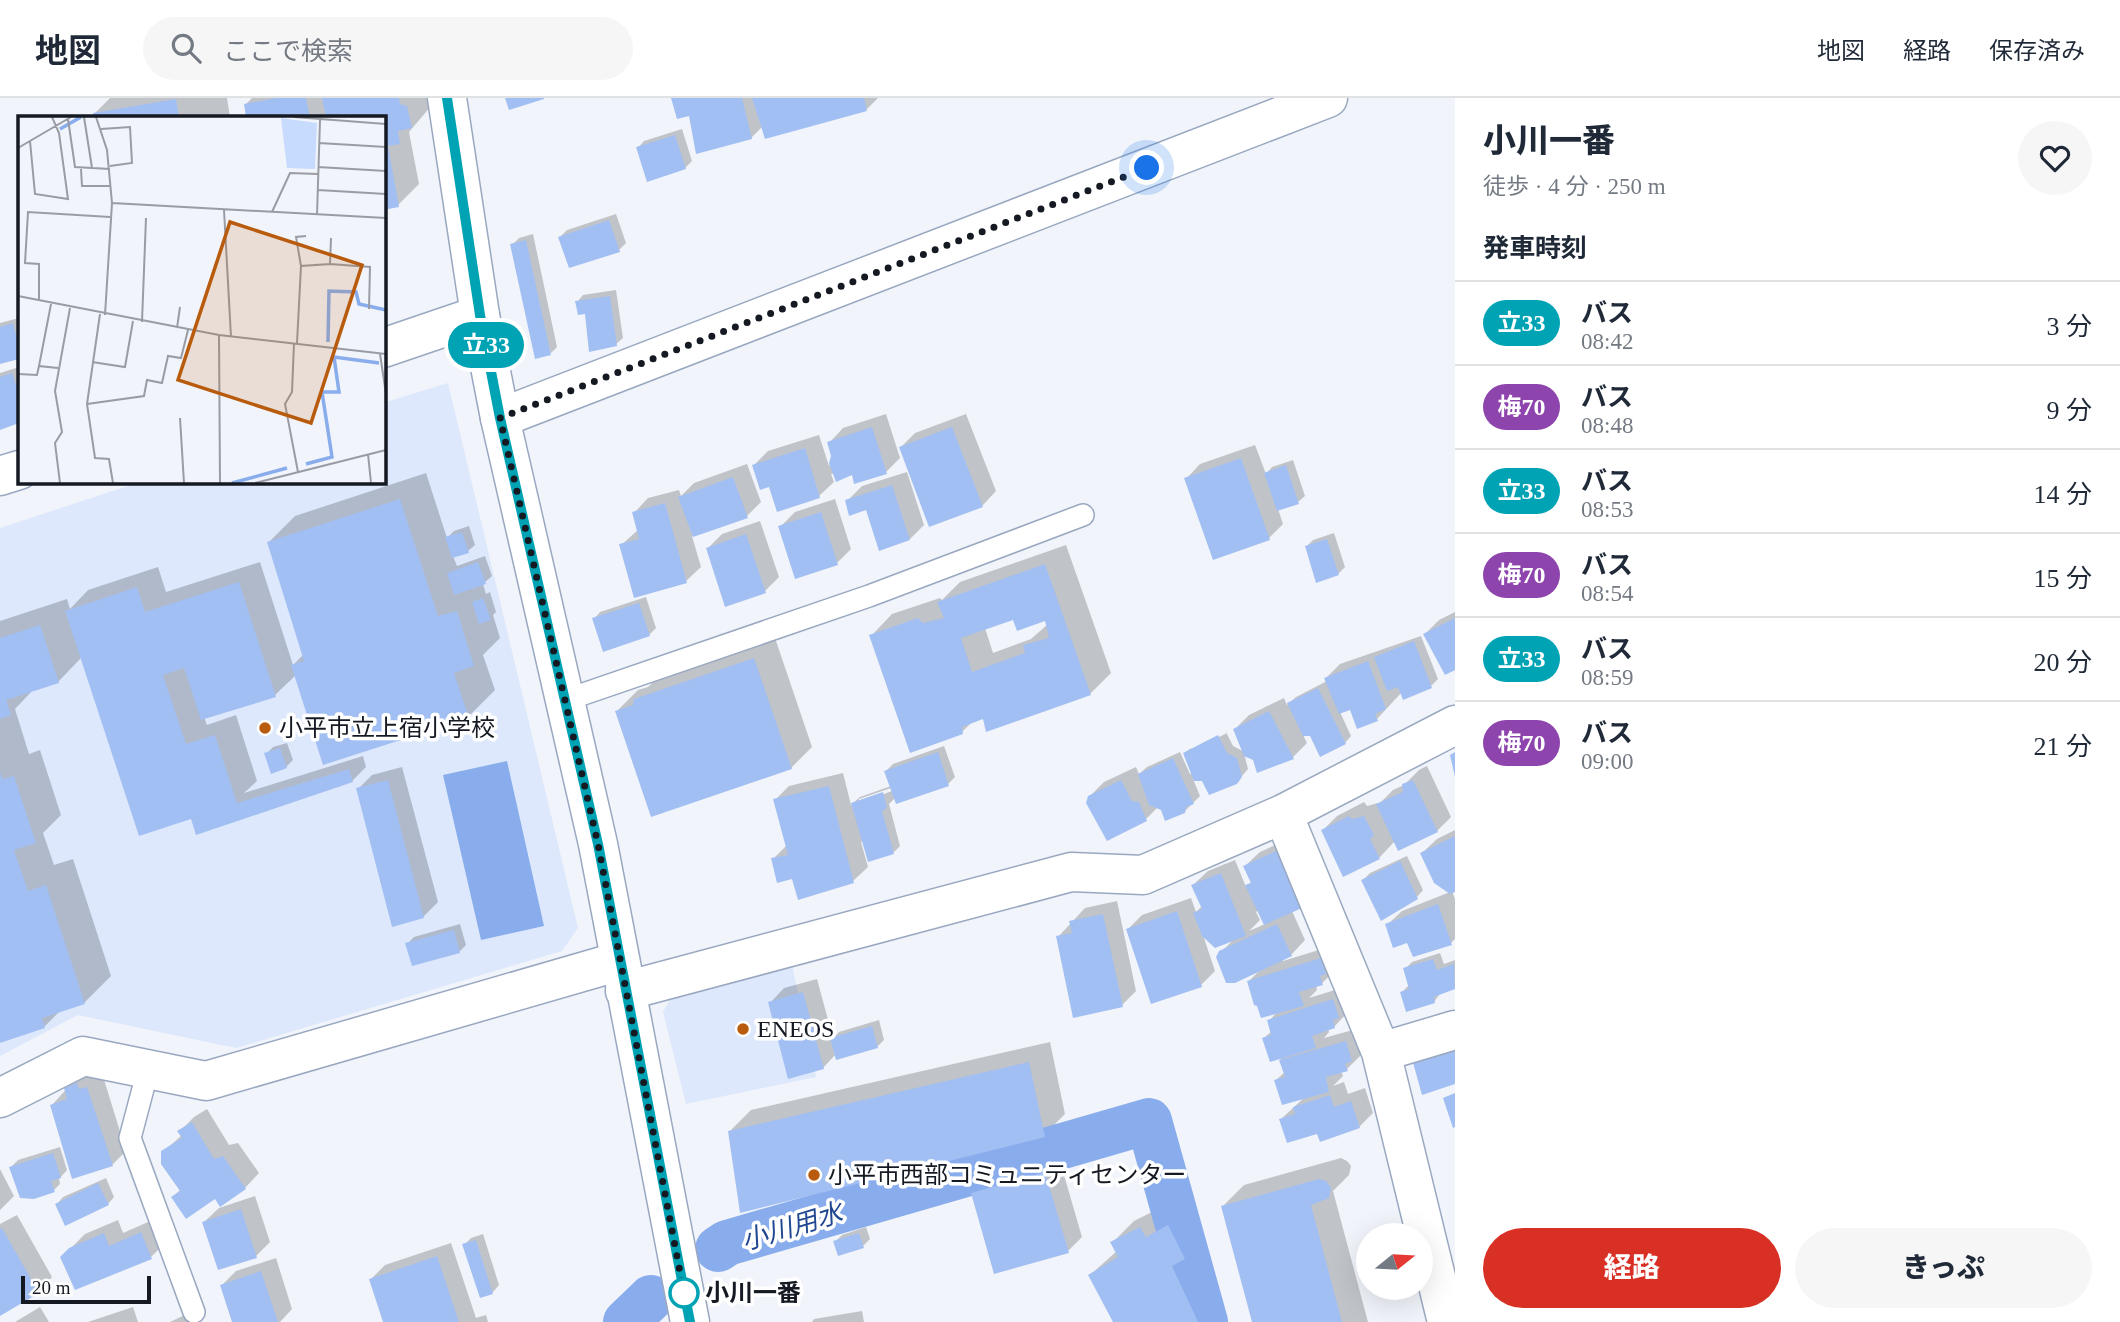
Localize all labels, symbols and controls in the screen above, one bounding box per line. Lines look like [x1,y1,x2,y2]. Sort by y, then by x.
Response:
search box [143,17,633,80]
icon: search [167,29,205,67]
text: 地図 [35,33,101,69]
text: ここで検索 [223,37,353,66]
text: 地図 [1817,38,1865,64]
text: 経路 [1903,38,1951,64]
text: 保存済み [1989,38,2085,64]
inset map [18,116,385,483]
button: heart [2018,121,2092,195]
text: 小川一番 [1483,123,1615,159]
your location [1129,150,1164,185]
text: 徒歩 · 4 分 · 250 m [1483,174,1666,199]
text: 発車時刻 [1483,234,1587,263]
text: バス [1581,299,1633,328]
text: 立33 [1498,310,1546,336]
text: 3 分 [2046,312,2092,341]
line badge: 立33 [446,322,526,368]
text: 08:42 [1581,329,1633,354]
text: 立33 [462,332,510,358]
text: バス [1581,383,1633,412]
text: 梅70 [1498,394,1546,420]
text: 9 分 [2046,396,2092,425]
text: 08:48 [1581,413,1633,438]
text: バス [1581,467,1633,496]
text: 立33 [1498,478,1546,504]
text: 14 分 [2033,480,2092,509]
text: 08:53 [1581,497,1633,522]
text: バス [1581,551,1633,580]
text: 梅70 [1498,562,1546,588]
text: 15 分 [2033,564,2092,593]
text: 08:54 [1581,581,1633,606]
text: バス [1581,635,1633,664]
text: 立33 [1498,646,1546,672]
text: 20 分 [2033,648,2092,677]
text: 08:59 [1581,665,1633,690]
place label: 小平市立上宿小学校 [279,715,495,741]
text: バス [1581,719,1633,748]
marker: 小平市立上宿小学校 [257,720,273,736]
text: 梅70 [1498,730,1546,756]
text: 21 分 [2033,732,2092,761]
text: 09:00 [1581,749,1633,774]
place label: ENEOS [757,1016,834,1042]
marker: ENEOS [735,1021,751,1037]
place label: 小平市西部コミュニティセンター [828,1162,1187,1188]
marker: 小平市西部コミュニティセンター [806,1167,822,1183]
water label: 小川用水 [738,1197,849,1256]
north arrow [1356,1223,1433,1300]
map controls [1356,1223,1433,1300]
button: 経路 [1483,1228,1781,1308]
button: きっぷ [1795,1228,2092,1308]
scale bar [21,1273,150,1305]
text: 20 m [32,1277,71,1298]
marker: 小川一番 [669,1278,699,1308]
place label: 小川一番 [705,1280,801,1306]

